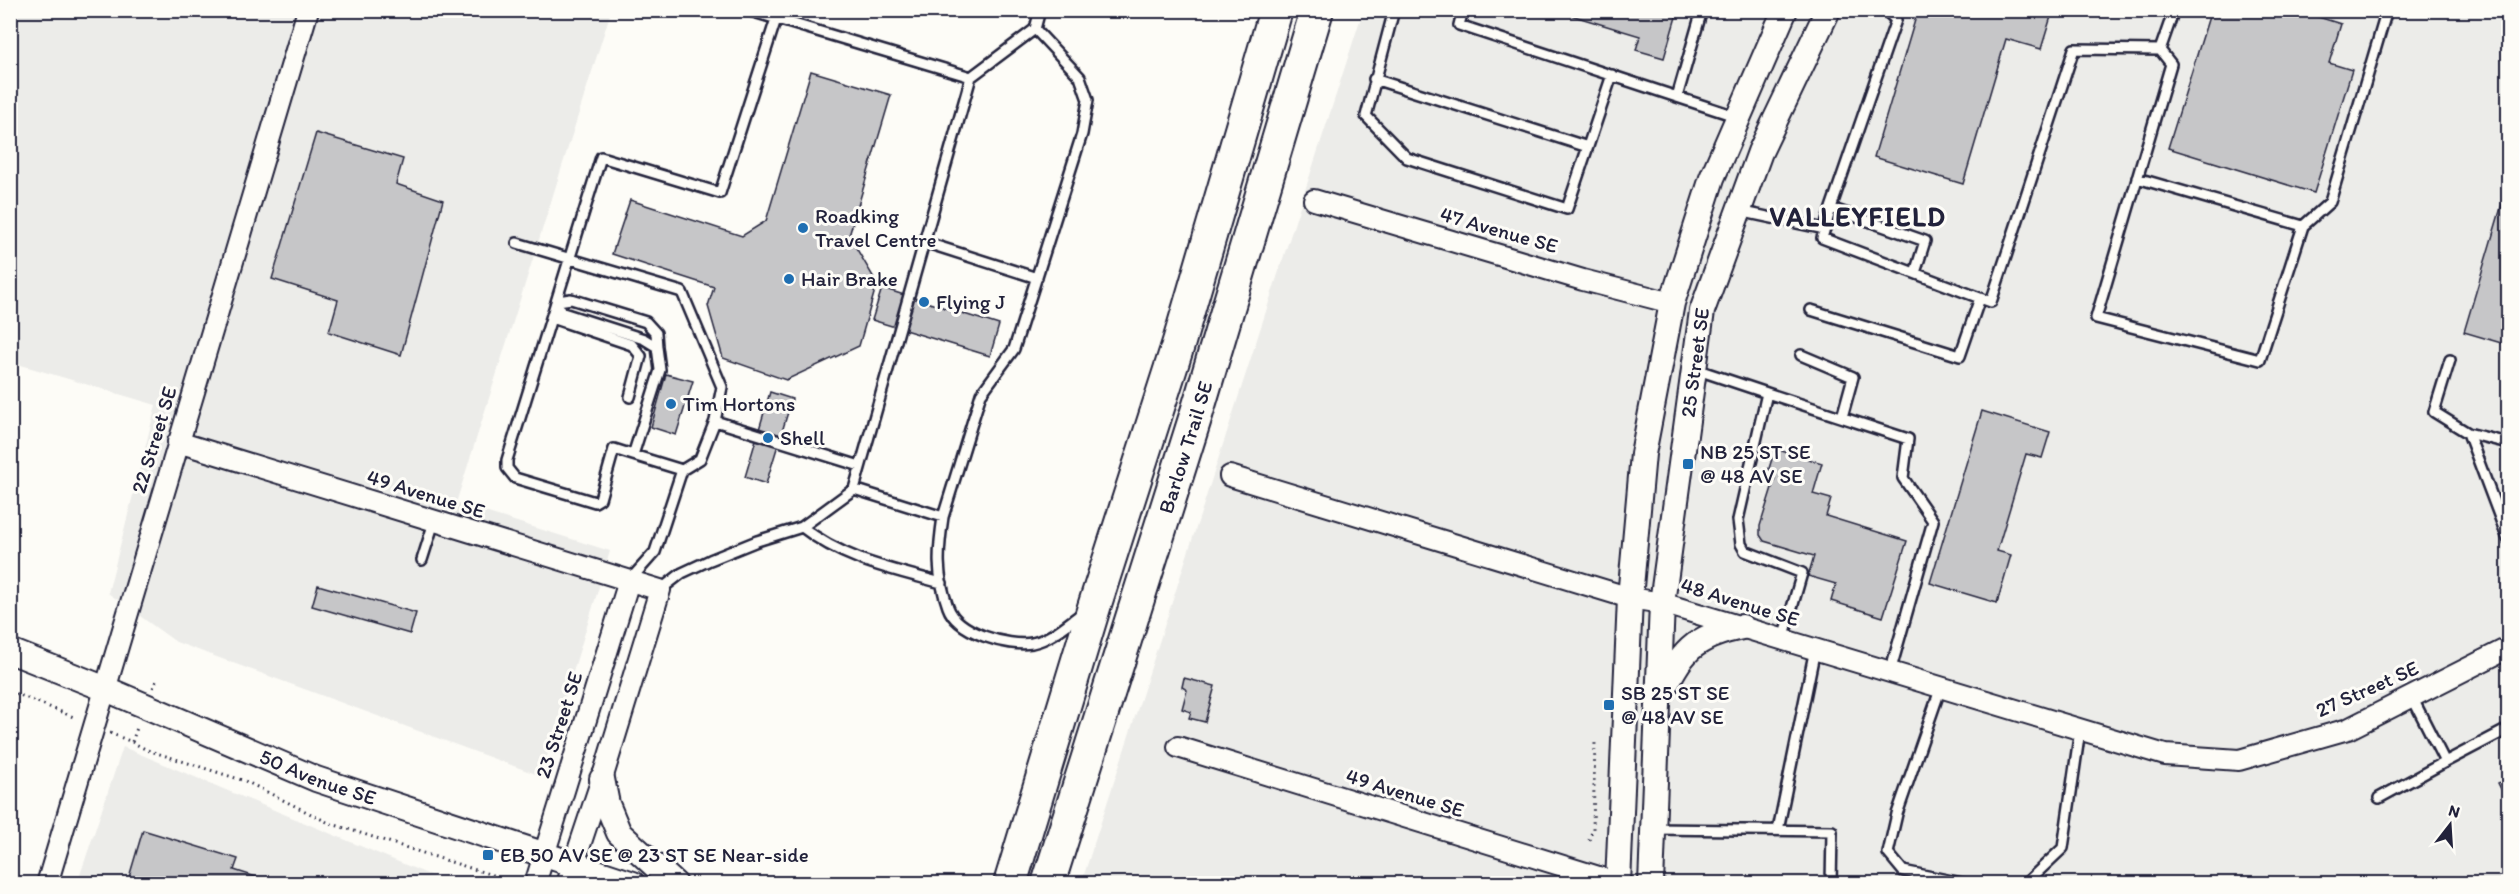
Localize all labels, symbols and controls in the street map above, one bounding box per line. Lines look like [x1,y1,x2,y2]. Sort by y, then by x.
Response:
district label: VALLEYFIELD [1770,200,1946,233]
street label: 47 Avenue SE [1437,201,1561,258]
place label: Roadking Travel Centre [815,203,937,252]
marker: Roadking Travel Centre [796,221,810,235]
place label: Hair Brake [801,266,898,291]
marker: Hair Brake [782,272,796,286]
place label: Flying J [936,289,1006,314]
marker: Flying J [917,295,931,309]
street label: 25 Street SE [1675,306,1714,419]
street label: Barlow Trail SE [1153,378,1218,516]
street label: 22 Street SE [125,383,182,496]
place label: Tim Hortons [683,391,795,416]
marker: Tim Hortons [664,397,678,411]
place label: Shell [780,425,825,450]
marker: Shell [761,431,775,445]
place label: NB 25 ST SE @ 48 AV SE [1700,439,1811,488]
marker: NB 25 ST SE @ 48 AV SE [1681,457,1695,471]
street label: 49 Avenue SE [364,464,488,523]
street label: 48 Avenue SE [1678,572,1802,631]
street label: 27 Street SE [2312,655,2422,722]
street label: 23 Street SE [530,668,588,781]
place label: SB 25 ST SE @ 48 AV SE [1621,680,1729,729]
marker: SB 25 ST SE @ 48 AV SE [1602,698,1616,712]
street label: 50 Avenue SE [256,743,379,810]
street label: 49 Avenue SE [1343,763,1467,822]
north arrow [2420,795,2480,855]
text: N [2446,800,2462,822]
place label: EB 50 AV SE @ 23 ST SE Near-side [500,842,809,867]
marker: EB 50 AV SE @ 23 ST SE Near-side [481,848,495,862]

